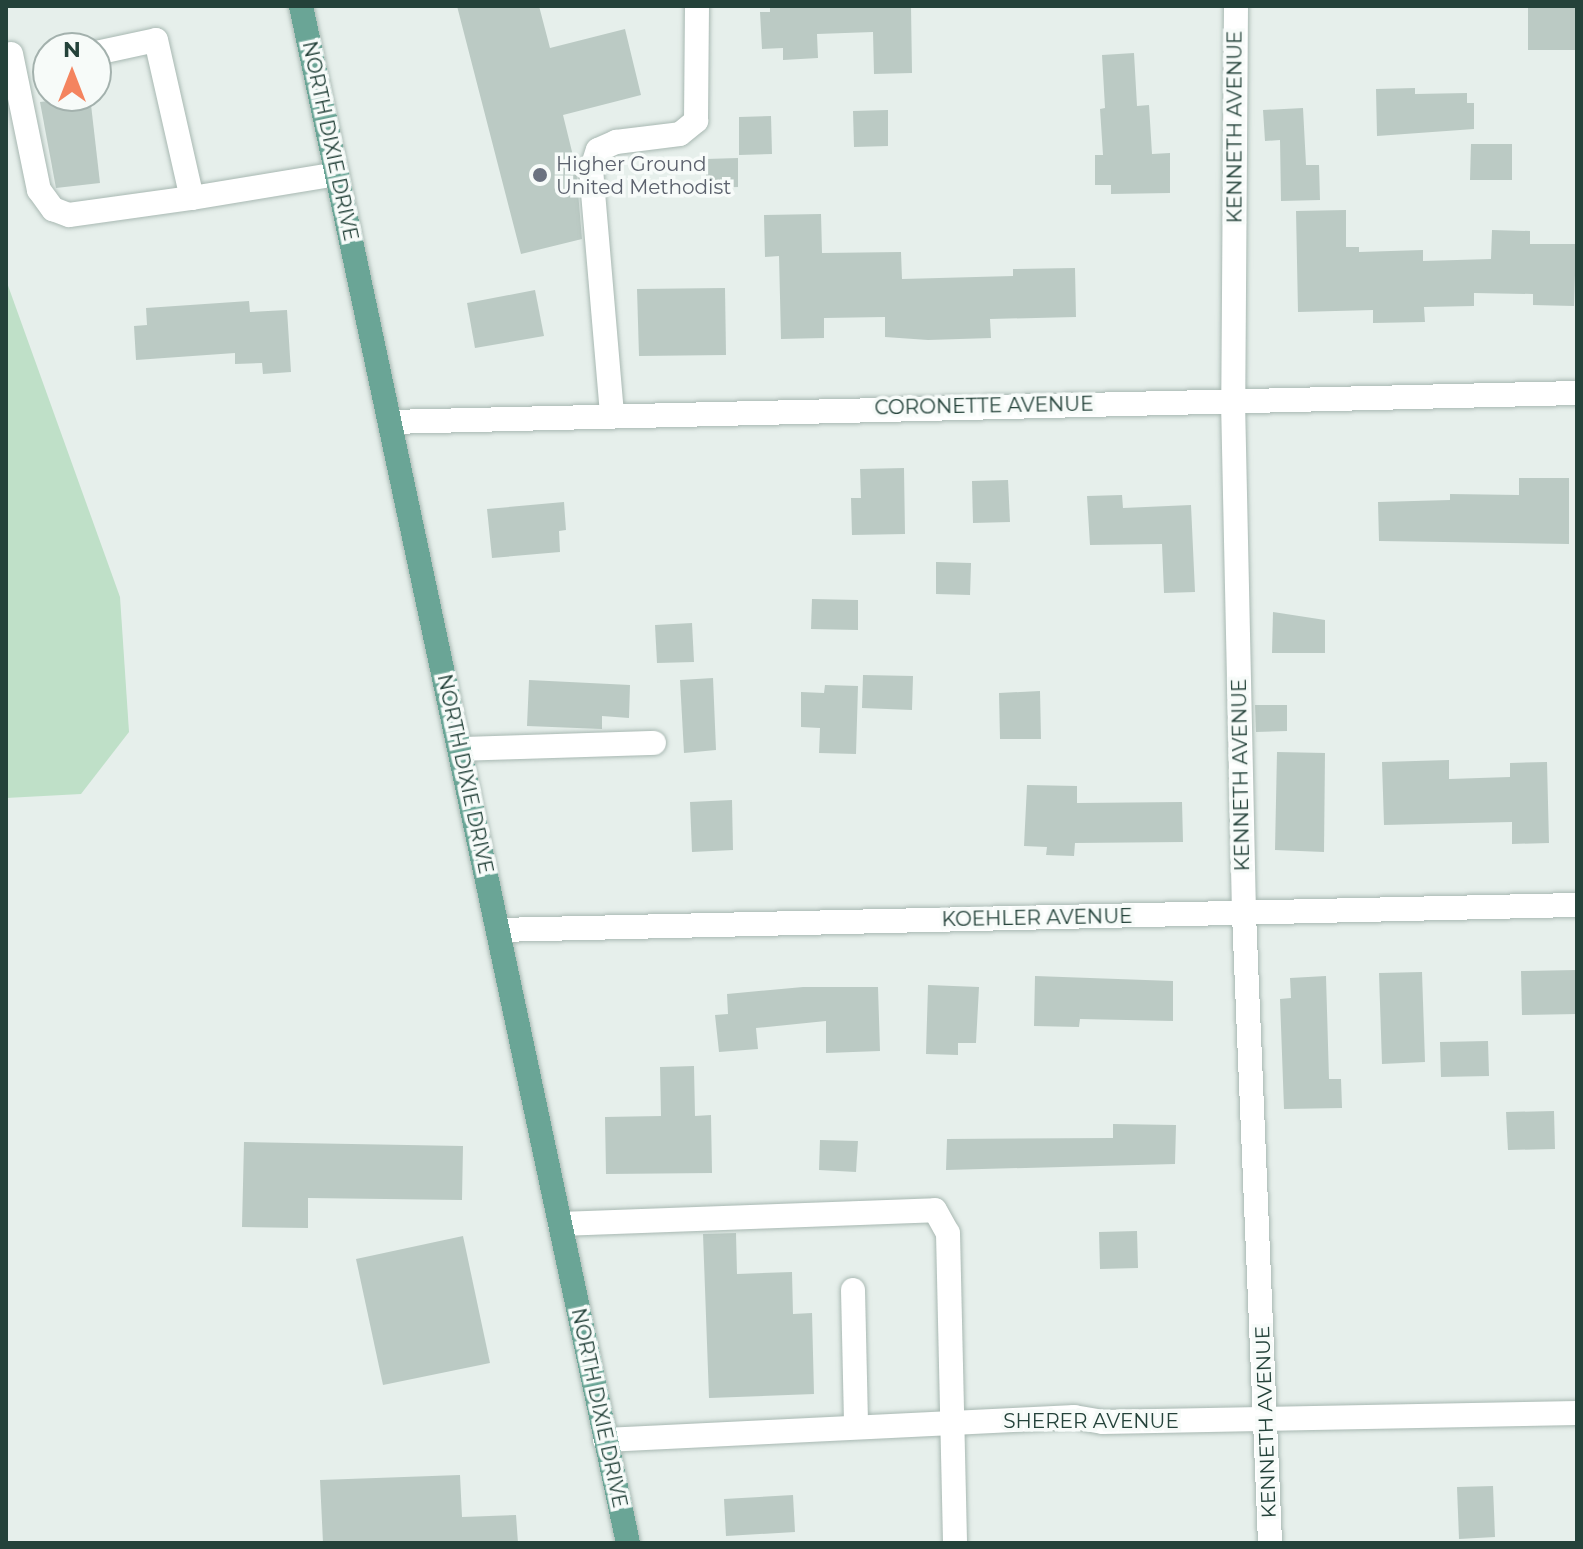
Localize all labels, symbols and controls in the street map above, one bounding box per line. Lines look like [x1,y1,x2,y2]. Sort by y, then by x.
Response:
street label: KENNETH AVENUE [1223,31,1247,223]
north arrow [32,32,112,112]
text: N [63,36,81,63]
street label: NORTH DIXIE DRIVE [297,39,363,243]
place label: Higher Ground United Methodist [556,152,731,199]
marker: Higher Ground United Methodist [531,166,549,184]
street label: CORONETTE AVENUE [874,392,1094,420]
street label: NORTH DIXIE DRIVE [432,672,498,876]
street label: KENNETH AVENUE [1227,678,1255,872]
street label: KOEHLER AVENUE [941,904,1133,932]
street label: NORTH DIXIE DRIVE [566,1306,632,1510]
street label: KENNETH AVENUE [1251,1325,1281,1519]
street label: SHERER AVENUE [1003,1409,1179,1433]

